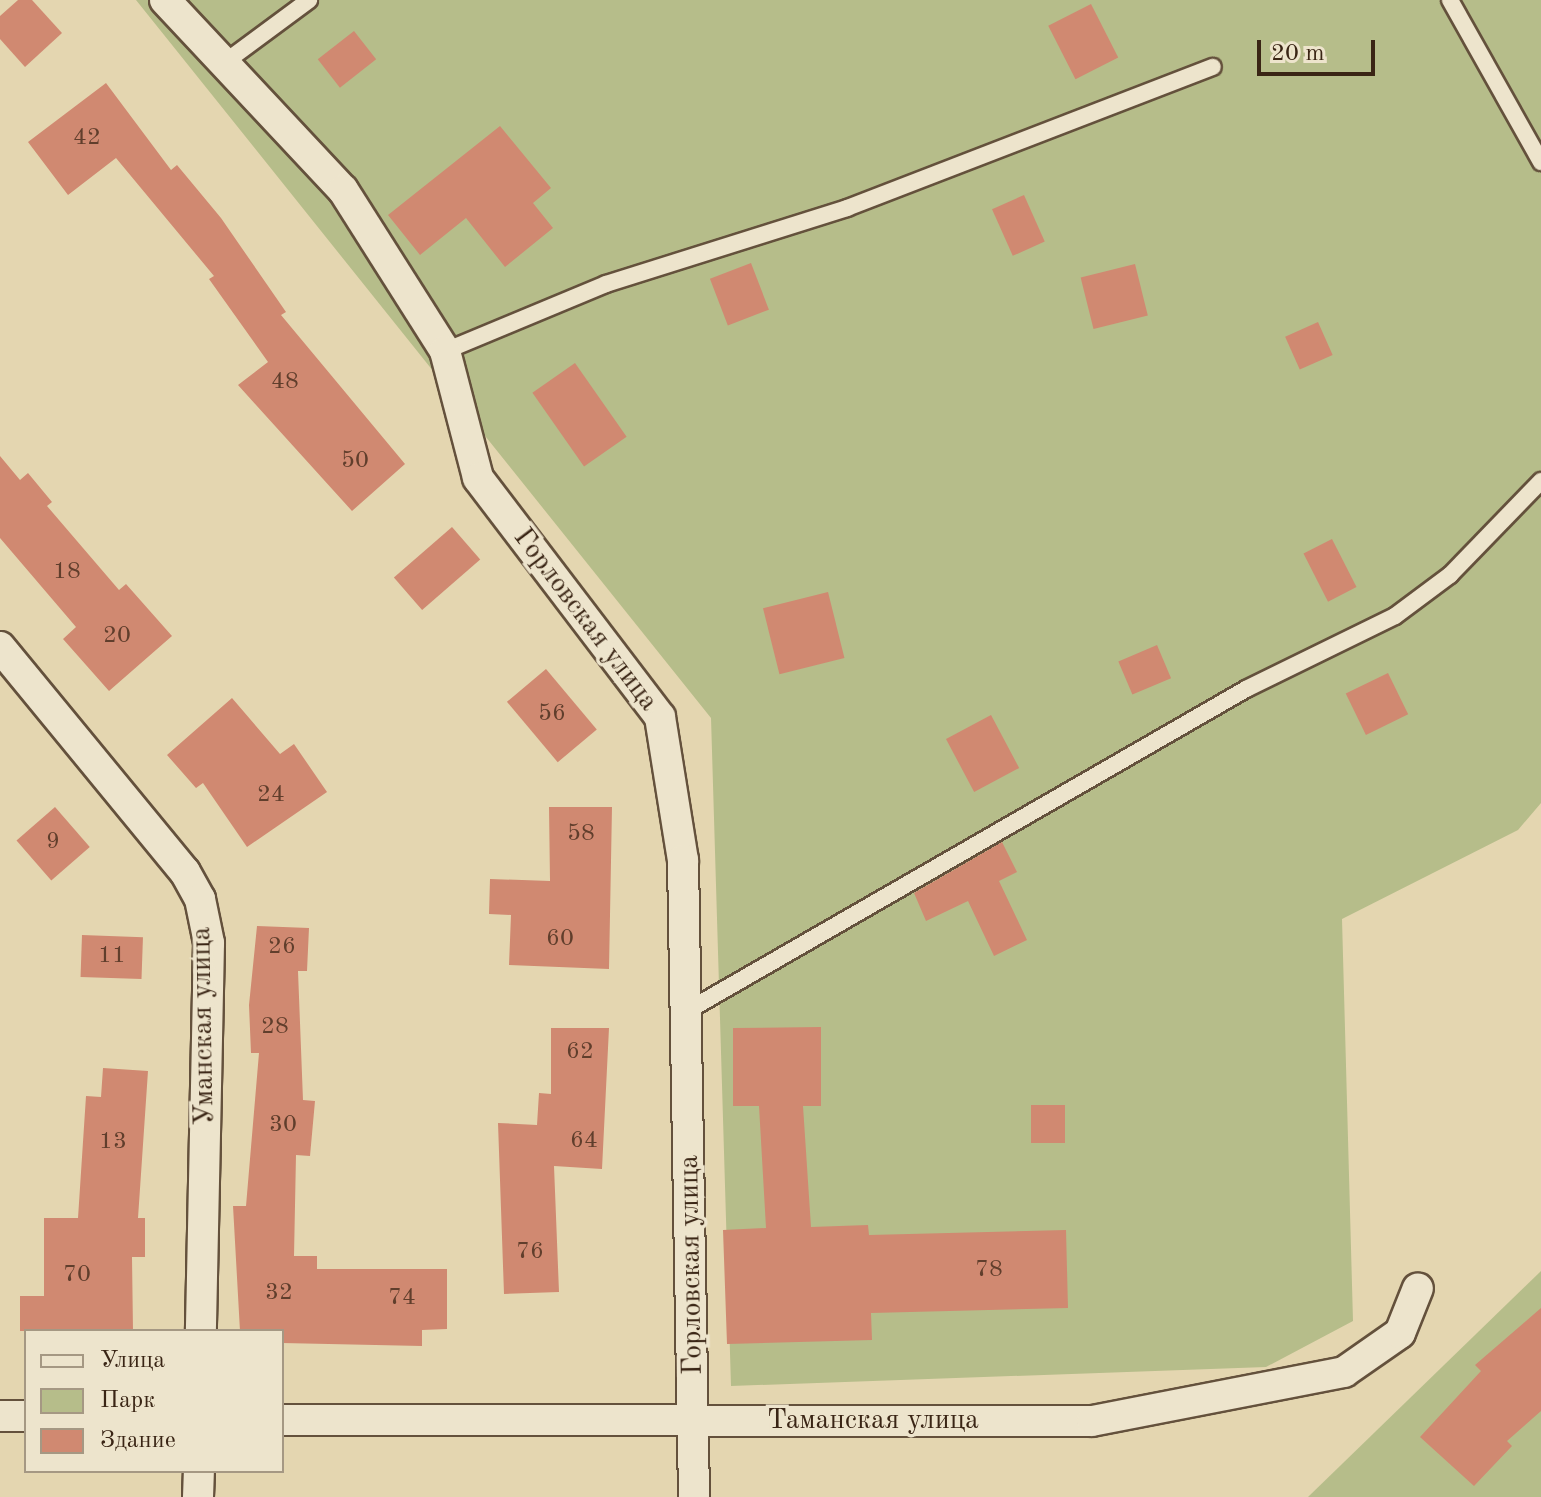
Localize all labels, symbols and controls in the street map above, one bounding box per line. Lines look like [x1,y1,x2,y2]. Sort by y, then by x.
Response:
scale bar [1261,24,1379,74]
text: 20 m [1271,42,1325,66]
house number: 42 [73,125,101,153]
house number: 48 [271,369,299,397]
house number: 50 [341,448,369,476]
street label: Горловская улица [505,522,665,718]
house number: 18 [53,559,81,587]
house number: 20 [103,623,131,651]
house number: 56 [538,701,566,729]
house number: 24 [257,782,285,810]
house number: 58 [567,821,595,849]
house number: 9 [46,829,60,857]
street label: Уманская улица [185,926,223,1126]
house number: 60 [546,926,574,954]
house number: 26 [268,934,296,962]
house number: 11 [98,943,126,971]
house number: 28 [261,1014,289,1042]
house number: 62 [566,1039,594,1067]
house number: 30 [269,1112,297,1140]
house number: 64 [570,1128,598,1156]
house number: 13 [99,1129,127,1157]
street label: Горловская улица [673,1155,711,1375]
house number: 76 [516,1239,544,1267]
house number: 78 [975,1257,1003,1285]
house number: 70 [63,1262,91,1290]
house number: 32 [265,1280,293,1308]
house number: 74 [388,1285,416,1313]
legend [24,1329,284,1473]
text: Улица [100,1349,165,1373]
text: Парк [100,1389,155,1413]
street label: Таманская улица [767,1404,979,1438]
text: Здание [100,1429,176,1453]

